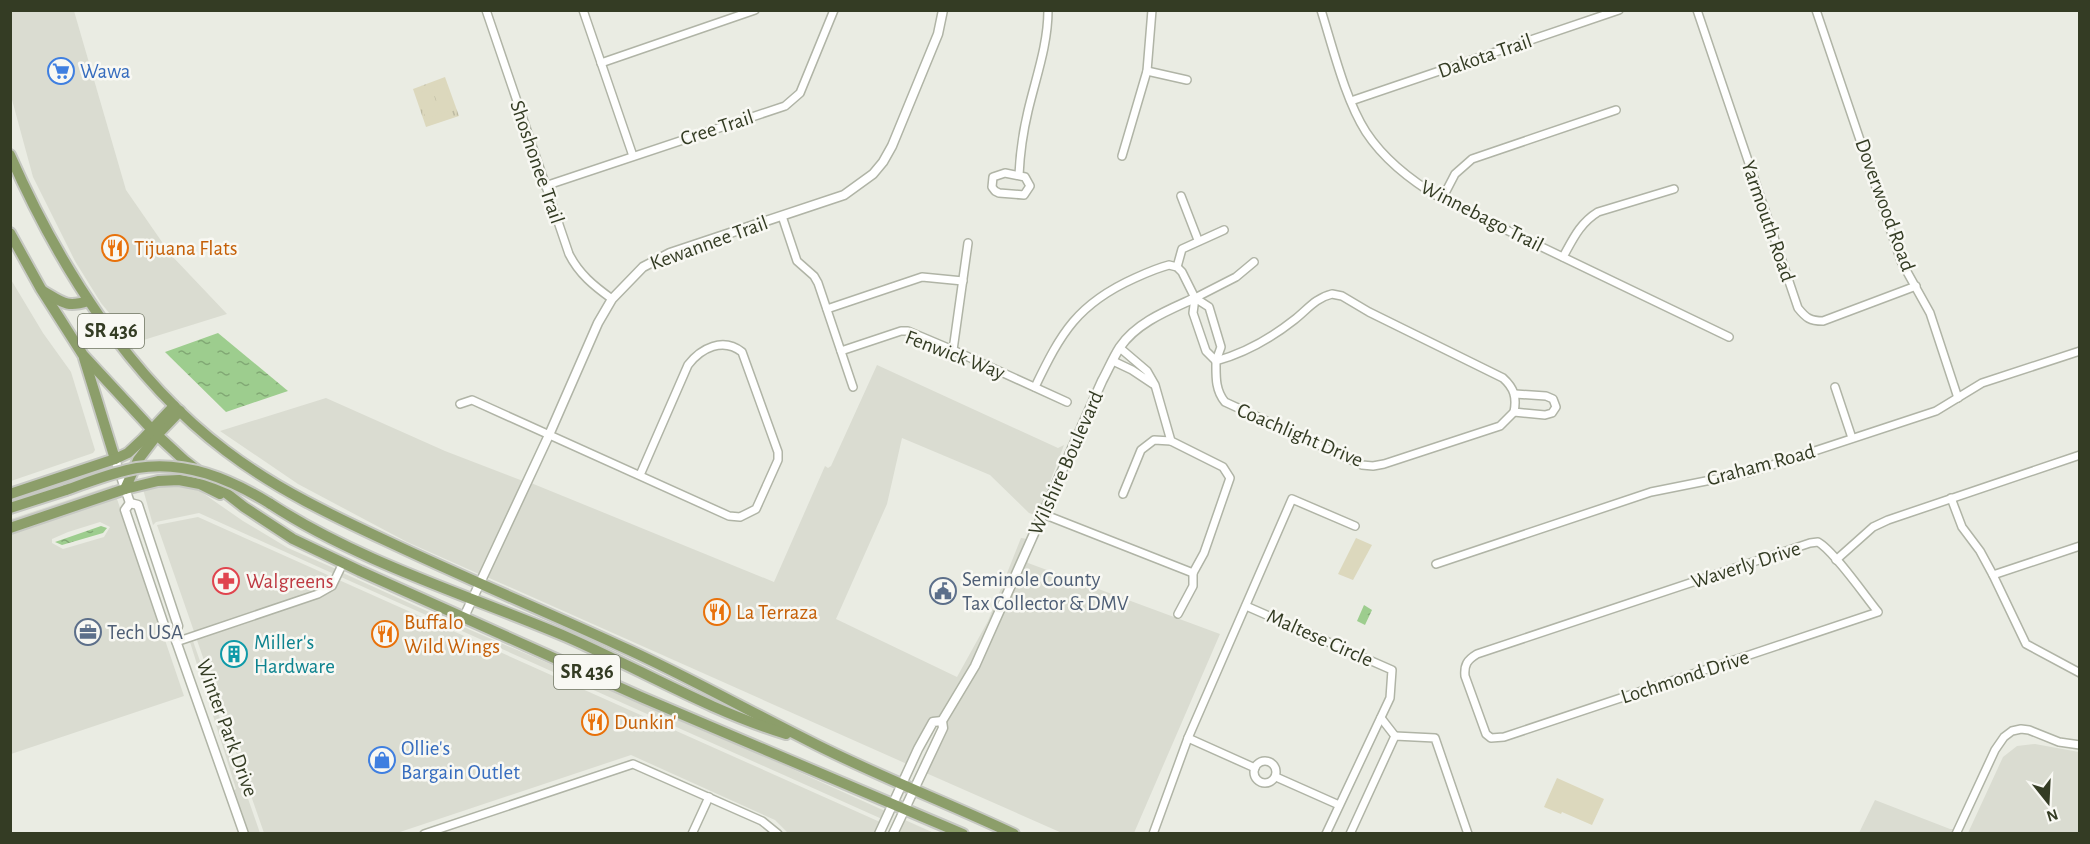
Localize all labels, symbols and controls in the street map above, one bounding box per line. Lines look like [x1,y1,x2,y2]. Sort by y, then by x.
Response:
street label: Dakota Trail [1435,30,1535,82]
supermarket icon: Wawa [46,56,76,86]
place label: Wawa [80,61,131,82]
street label: Shoshonee Trail [506,98,568,226]
street label: Cree Trail [678,106,756,150]
street label: Doverwood Road [1851,136,1919,274]
street label: Yarmouth Road [1737,158,1799,284]
street label: Winnebago Trail [1417,176,1547,256]
street label: Kewannee Trail [647,212,771,274]
restaurant icon: Tijuana Flats [100,233,130,263]
place label: Tijuana Flats [134,238,238,259]
road number: SR 436 [78,314,144,348]
street label: Fenwick Way [902,326,1008,384]
street label: Wilshire Boulevard [1025,388,1107,538]
street label: Coachlight Drive [1234,399,1366,471]
street label: Graham Road [1705,440,1817,489]
street label: Waverly Drive [1689,537,1803,593]
pharmacy icon: Walgreens [211,566,241,596]
place label: Seminole County Tax Collector & DMV [962,569,1129,614]
place label: Walgreens [246,571,333,592]
public building icon: Seminole County Tax Collector & DMV [928,576,958,606]
restaurant icon: La Terraza [702,597,732,627]
place label: La Terraza [736,602,818,623]
street label: Maltese Circle [1264,605,1376,671]
place label: Buffalo Wild Wings [404,612,500,657]
office icon: Tech USA [73,617,103,647]
restaurant icon: Buffalo Wild Wings [370,619,400,649]
place label: Tech USA [107,622,183,643]
place label: Miller's Hardware [254,632,335,677]
building icon: Miller's Hardware [219,639,249,669]
street label: Lochmond Drive [1618,646,1752,708]
road number: SR 436 [554,655,620,689]
street label: Winter Park Drive [192,657,262,799]
restaurant icon: Dunkin' [580,707,610,737]
place label: Dunkin' [614,712,677,733]
place label: Ollie's Bargain Outlet [401,738,520,783]
shop icon: Ollie's Bargain Outlet [367,745,397,775]
north arrow [2018,772,2078,832]
text: N [2045,806,2060,825]

